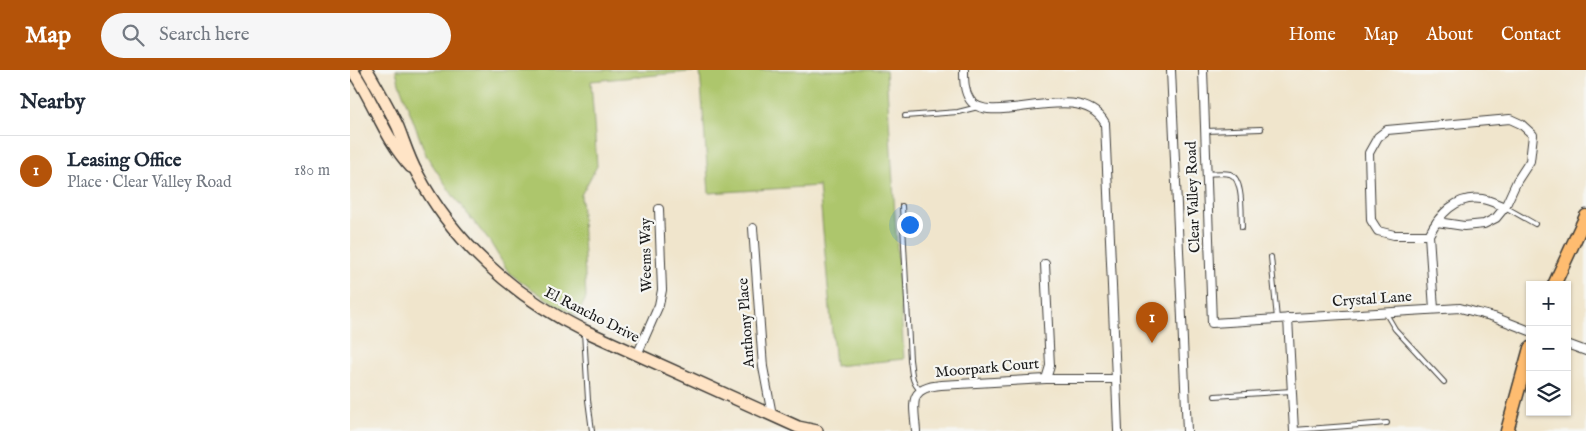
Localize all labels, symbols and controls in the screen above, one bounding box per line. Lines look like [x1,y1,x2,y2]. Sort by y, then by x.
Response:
search box [101,13,451,58]
text: Map [25,20,71,51]
icon: search [119,21,147,49]
text: Search here [159,23,250,47]
text: Home [1289,24,1336,47]
text: Map [1364,24,1398,47]
text: About [1426,24,1473,47]
text: Contact [1501,24,1561,47]
text: Nearby [20,89,85,116]
street label: Clear Valley Road [1182,140,1204,253]
text: Leasing Office [67,149,181,173]
text: 1 [33,161,39,181]
text: 180 m [294,161,330,181]
text: Place · Clear Valley Road [67,173,232,193]
your location [897,212,923,238]
street label: Weems Way [636,217,656,292]
street label: Anthony Place [733,277,759,370]
map controls [1526,281,1571,416]
button: + [1526,281,1571,326]
street label: El Rancho Drive [541,283,643,347]
street label: Crystal Lane [1331,287,1413,311]
pin: 1 [1136,302,1168,343]
button: − [1526,326,1571,371]
street label: Moorpark Court [934,354,1040,382]
button: layers [1526,371,1571,416]

